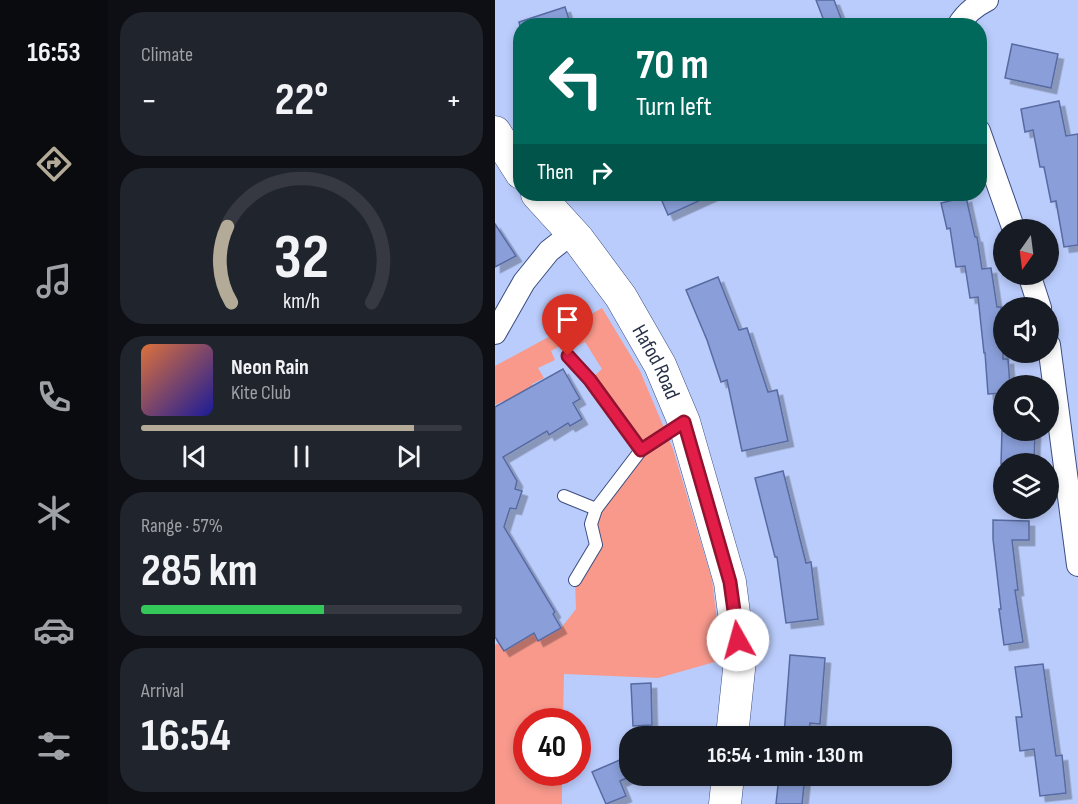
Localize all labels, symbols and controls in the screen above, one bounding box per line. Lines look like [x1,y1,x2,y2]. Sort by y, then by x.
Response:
text: 16:53 [27,37,81,69]
text: 70 m [636,40,709,91]
icon: left [537,42,615,120]
text: Climate [141,43,193,67]
text: 22° [275,73,328,128]
text: − [141,81,157,121]
text: + [446,81,462,121]
text: Turn left [636,91,712,123]
icon: directions [33,143,75,185]
icon: right [585,156,618,189]
text: Then [537,159,573,186]
north arrow [993,219,1059,285]
map controls [993,219,1059,519]
text: 32 [274,221,329,296]
icon: music [33,260,75,302]
text: km/h [283,289,320,314]
pin [542,294,593,356]
button: sound [993,297,1059,363]
icon: arrive [551,303,584,336]
street label: Hafod Road [627,320,685,403]
text: Neon Rain [231,354,309,381]
button: search [993,375,1059,441]
icon: phone [33,376,75,418]
text: Kite Club [231,381,291,405]
icon: previous [178,440,211,473]
icon: pause [285,440,318,473]
icon: next [392,440,425,473]
button: layers [993,453,1059,519]
icon: climate [33,492,75,534]
text: Range · 57% [141,514,223,538]
text: 285 km [141,544,258,599]
position arrow [706,608,770,672]
icon: car [33,609,75,651]
text: Arrival [141,679,184,703]
speed limit sign: 40 [513,708,591,786]
text: 16:54 [141,709,231,764]
icon: filters [33,725,75,767]
text: 16:54 · 1 min · 130 m [708,742,863,769]

